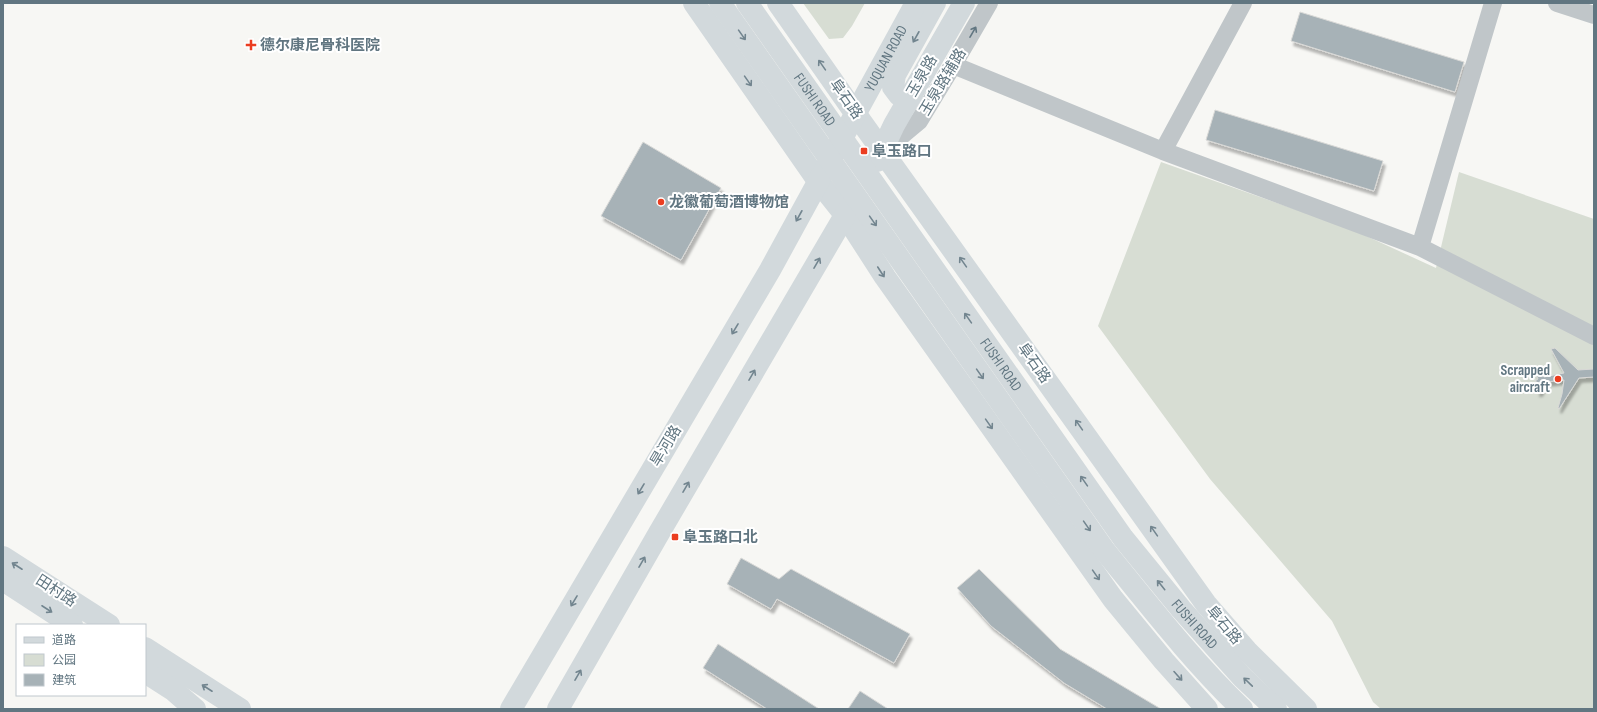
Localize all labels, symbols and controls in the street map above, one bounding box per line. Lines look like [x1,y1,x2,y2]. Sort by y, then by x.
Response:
street label: YUQUAN ROAD [860,22,912,95]
one-way arrow [969,26,977,38]
one-way arrow [738,29,746,40]
one-way arrow [912,31,920,43]
place label: 德尔康尼骨科医院 [260,36,380,55]
marker: 德尔康尼骨科医院 [245,39,257,51]
street label: 玉泉路辅路 [916,45,970,119]
street label: 玉泉路 [903,52,941,100]
one-way arrow [818,60,826,71]
street label: FUSHI ROAD [790,69,840,130]
one-way arrow [744,75,752,86]
street label: 阜石路 [825,75,867,123]
place label: 阜玉路口 [872,142,932,161]
marker: 阜玉路口 [859,146,869,156]
place label: 龙徽葡萄酒博物馆 [669,193,789,212]
marker: 龙徽葡萄酒博物馆 [656,197,666,207]
one-way arrow [795,210,803,222]
one-way arrow [869,216,877,227]
one-way arrow [814,257,822,269]
one-way arrow [958,257,967,268]
one-way arrow [877,266,885,277]
one-way arrow [964,312,972,323]
one-way arrow [731,323,739,335]
street label: FUSHI ROAD [976,334,1026,395]
street label: 阜石路 [1013,339,1055,387]
place label: Scrapped aircraft [1500,361,1550,397]
one-way arrow [976,368,984,379]
one-way arrow [748,369,756,381]
marker: Scrapped aircraft [1553,374,1563,384]
one-way arrow [985,418,993,429]
one-way arrow [1075,420,1083,431]
street label: 旱河路 [646,422,686,470]
one-way arrow [1079,476,1088,487]
one-way arrow [682,482,690,493]
one-way arrow [636,483,644,495]
one-way arrow [1083,520,1091,531]
one-way arrow [1150,526,1158,537]
place label: 阜玉路口北 [683,528,758,547]
marker: 阜玉路口北 [670,532,680,542]
one-way arrow [639,556,647,568]
one-way arrow [12,562,23,570]
one-way arrow [1092,569,1100,580]
street label: 田村路 [32,571,80,611]
one-way arrow [1157,580,1166,591]
one-way arrow [570,595,578,607]
street label: FUSHI ROAD [1167,595,1222,653]
street label: 阜石路 [1202,602,1246,648]
one-way arrow [42,605,53,613]
legend [16,624,146,696]
text: 道路 [52,633,76,648]
text: 公园 [52,653,76,668]
one-way arrow [574,669,582,681]
one-way arrow [1173,671,1182,682]
text: 建筑 [52,673,76,688]
one-way arrow [1243,677,1253,687]
one-way arrow [202,684,213,692]

